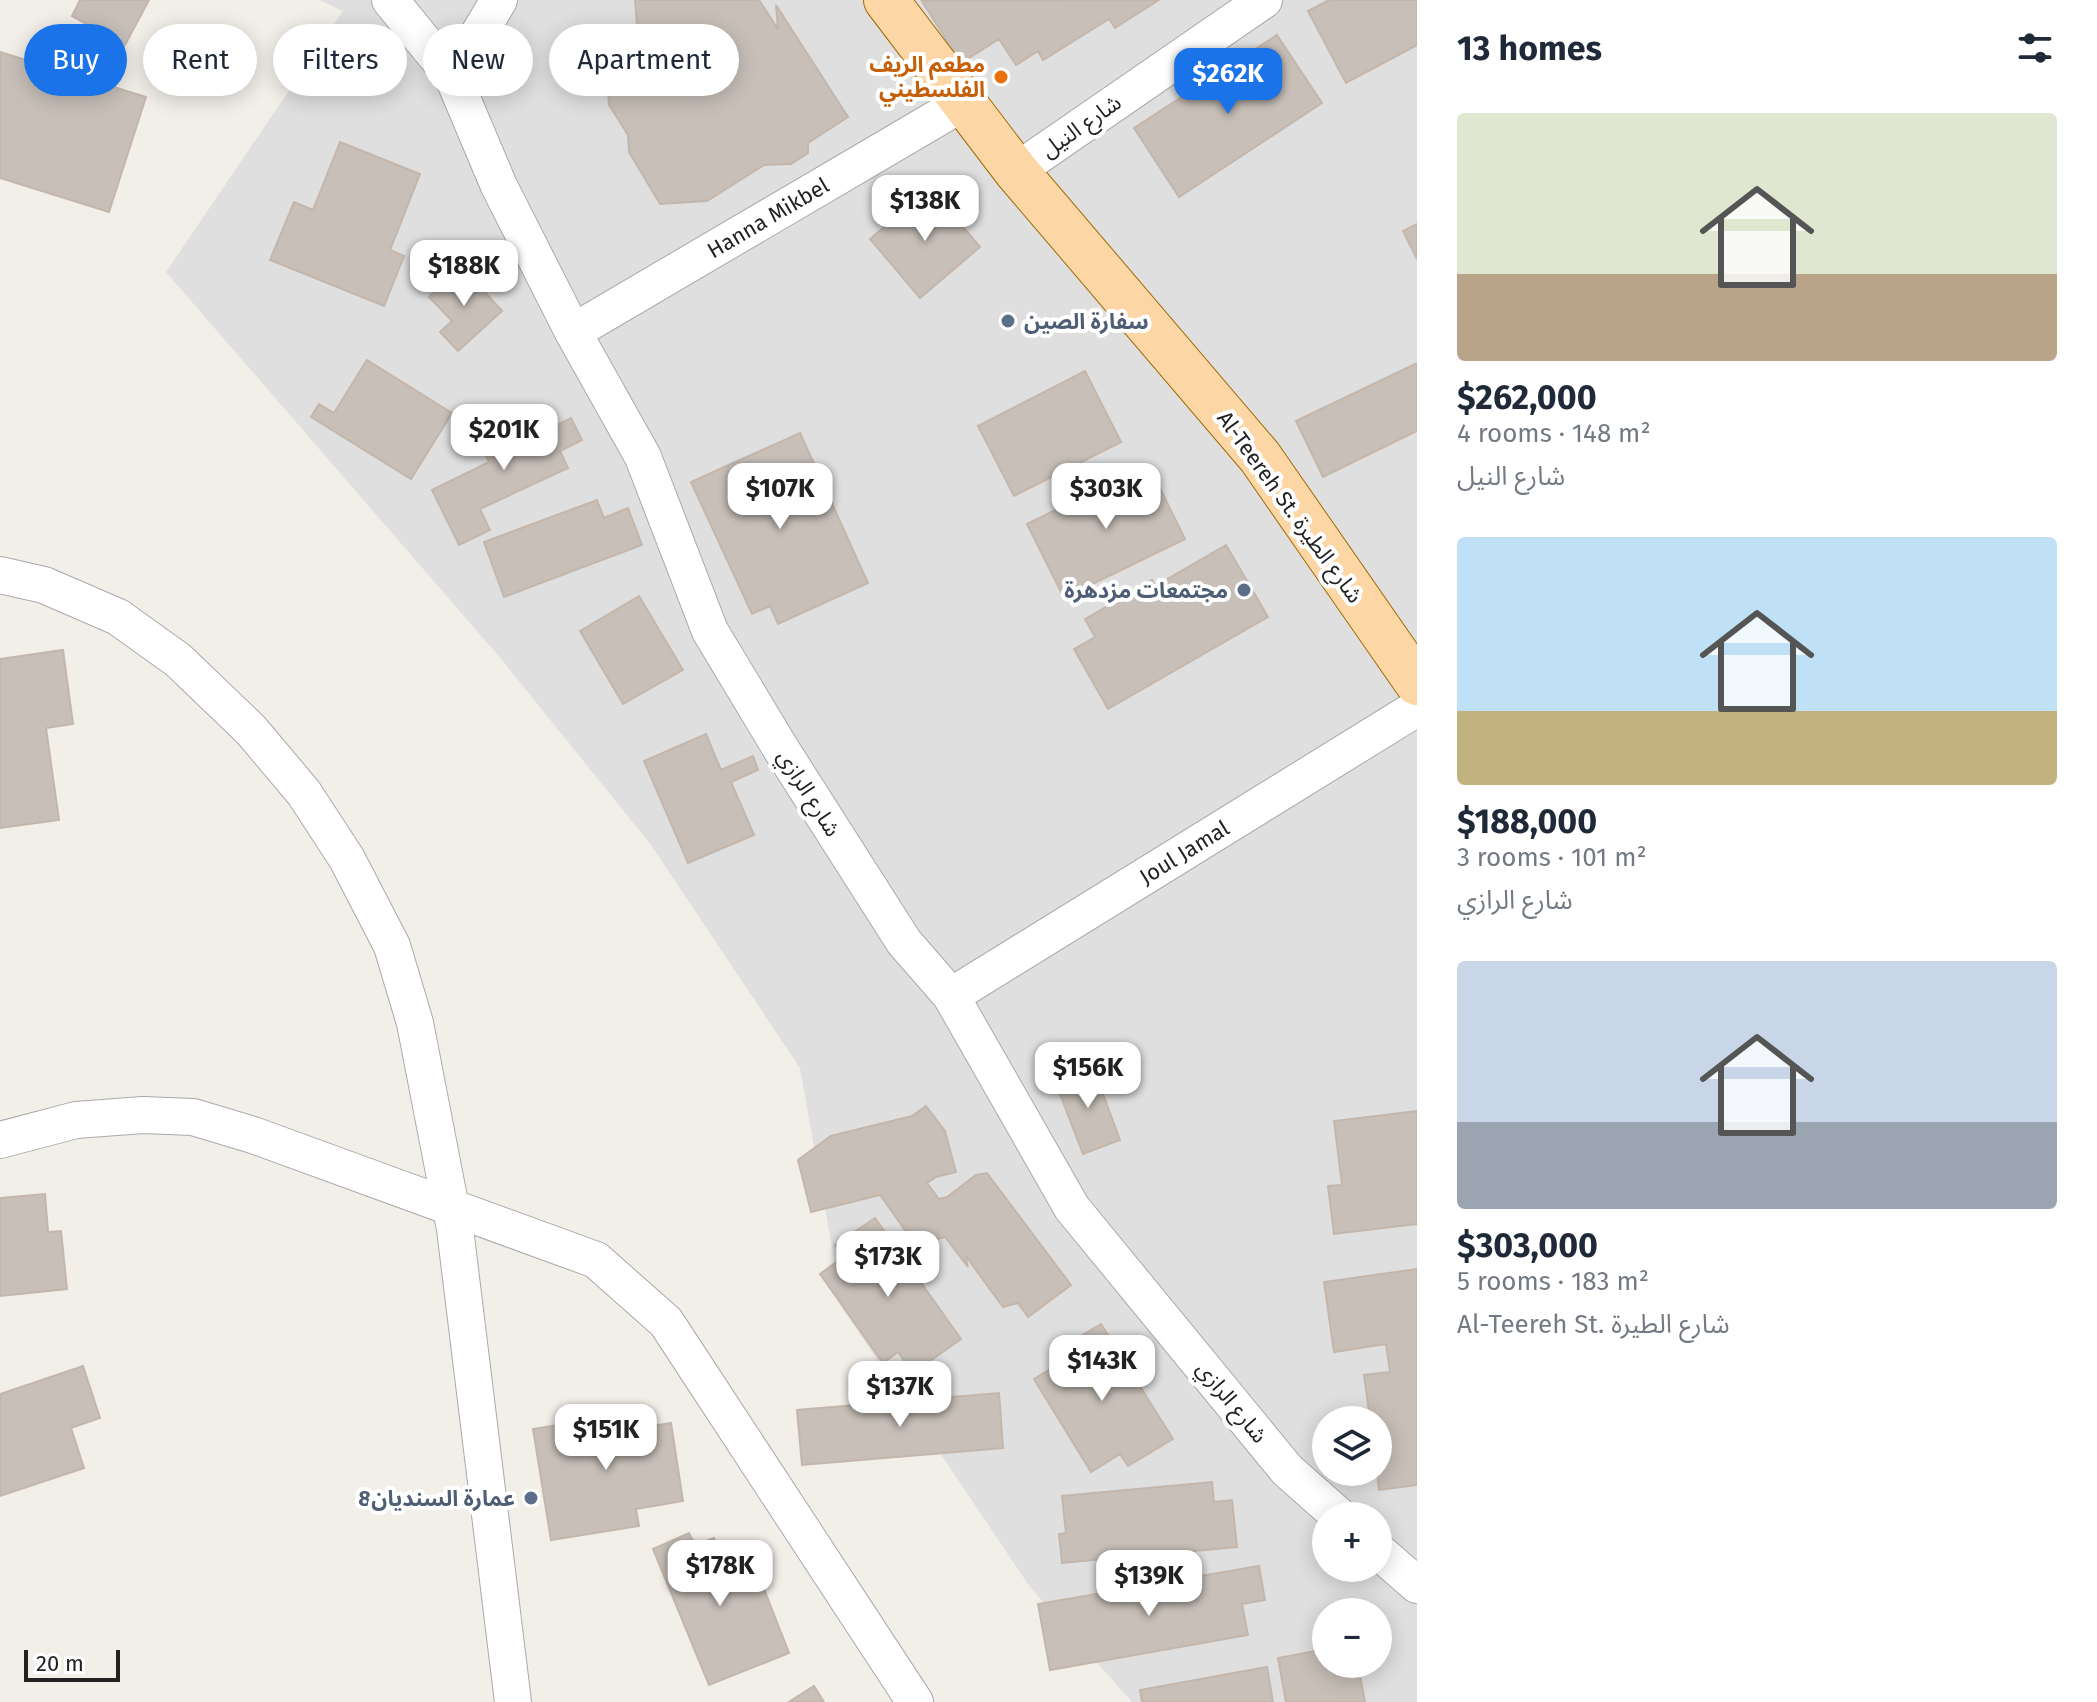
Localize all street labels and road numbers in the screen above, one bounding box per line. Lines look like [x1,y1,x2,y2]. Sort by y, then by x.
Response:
street label: شارع النيل [1036,89,1128,166]
street label: Hanna Mikbel [702,171,834,264]
street label: Al-Teereh St. شارع الطيرة [1209,406,1369,610]
street label: شارع الرازي [769,744,846,843]
street label: Joul Jamal [1134,814,1234,890]
street label: شارع الرازي [1188,1355,1273,1450]

